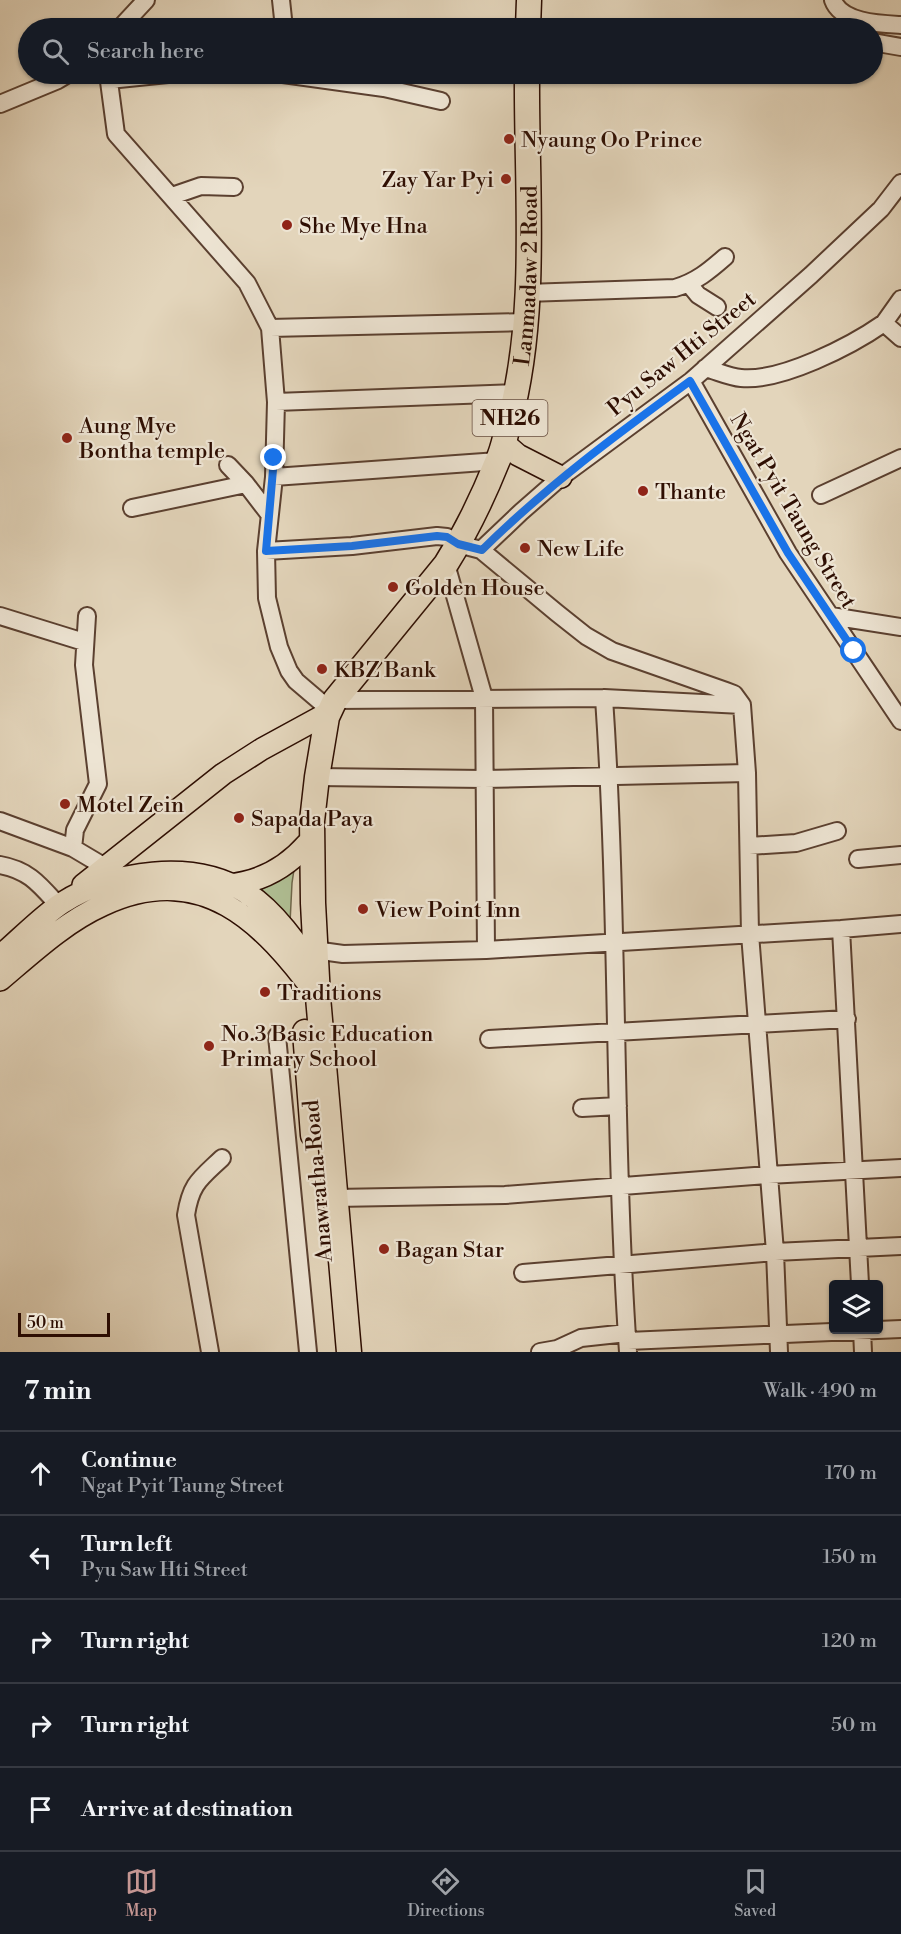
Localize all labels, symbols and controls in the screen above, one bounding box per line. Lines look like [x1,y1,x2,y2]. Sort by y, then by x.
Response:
search box [18,18,883,84]
icon: search [39,35,72,68]
text: Search here [87,38,204,65]
place label: Nyaung Oo Prince [521,127,702,154]
marker: Nyaung Oo Prince [502,132,516,146]
place label: Zay Yar Pyi [382,167,494,194]
marker: Zay Yar Pyi [499,172,513,186]
street label: Lanmadaw 2 Road [509,185,544,368]
place label: She Mye Hna [299,213,429,240]
marker: She Mye Hna [280,218,294,232]
street label: Pyu Saw Hti Street [602,286,762,422]
road number: NH26 [472,400,548,436]
street label: Ngat Pyit Taung Street [724,408,862,614]
place label: Aung Mye Bontha temple [78,413,225,465]
marker: Aung Mye Bontha temple [60,431,74,445]
route end [260,444,286,470]
place label: Thante [655,479,726,506]
marker: Thante [636,484,650,498]
place label: New Life [537,536,624,563]
marker: New Life [518,541,532,555]
place label: Golden House [405,575,545,602]
marker: Golden House [386,580,400,594]
route start [840,637,866,663]
place label: KBZ Bank [334,657,437,684]
marker: KBZ Bank [315,662,329,676]
place label: Motel Zein [77,792,184,819]
marker: Motel Zein [58,797,72,811]
place label: Sapada Paya [251,806,374,833]
marker: Sapada Paya [232,811,246,825]
place label: View Point Inn [374,897,521,924]
marker: View Point Inn [356,902,370,916]
place label: Traditions [277,980,382,1007]
marker: Traditions [258,985,272,999]
place label: No.3 Basic Education Primary School [221,1021,433,1073]
marker: No.3 Basic Education Primary School [202,1039,216,1053]
street label: Anawratha Road [298,1098,339,1264]
place label: Bagan Star [395,1237,504,1264]
marker: Bagan Star [377,1242,391,1256]
map controls [829,1280,883,1334]
button: layers [829,1280,883,1334]
scale bar [18,1310,110,1338]
text: 50 m [27,1313,64,1333]
text: 7 min [24,1375,91,1407]
text: Walk · 490 m [763,1379,877,1404]
text: Continue [81,1447,177,1474]
icon: ahead [24,1457,57,1490]
text: 170 m [825,1461,877,1486]
text: Ngat Pyit Taung Street [81,1474,284,1499]
text: Turn left [81,1531,172,1558]
icon: left [24,1541,57,1574]
text: 150 m [822,1545,877,1570]
text: Pyu Saw Hti Street [81,1558,248,1583]
icon: right [24,1625,57,1658]
text: Turn right [81,1628,189,1655]
text: 120 m [822,1629,877,1654]
icon: right [24,1709,57,1742]
text: Turn right [81,1712,189,1739]
text: 50 m [831,1713,877,1738]
icon: arrive [24,1793,57,1826]
text: Arrive at destination [81,1796,293,1823]
tab: Map [125,1865,158,1921]
tab: Directions [407,1865,485,1921]
tab: Saved [734,1865,776,1921]

